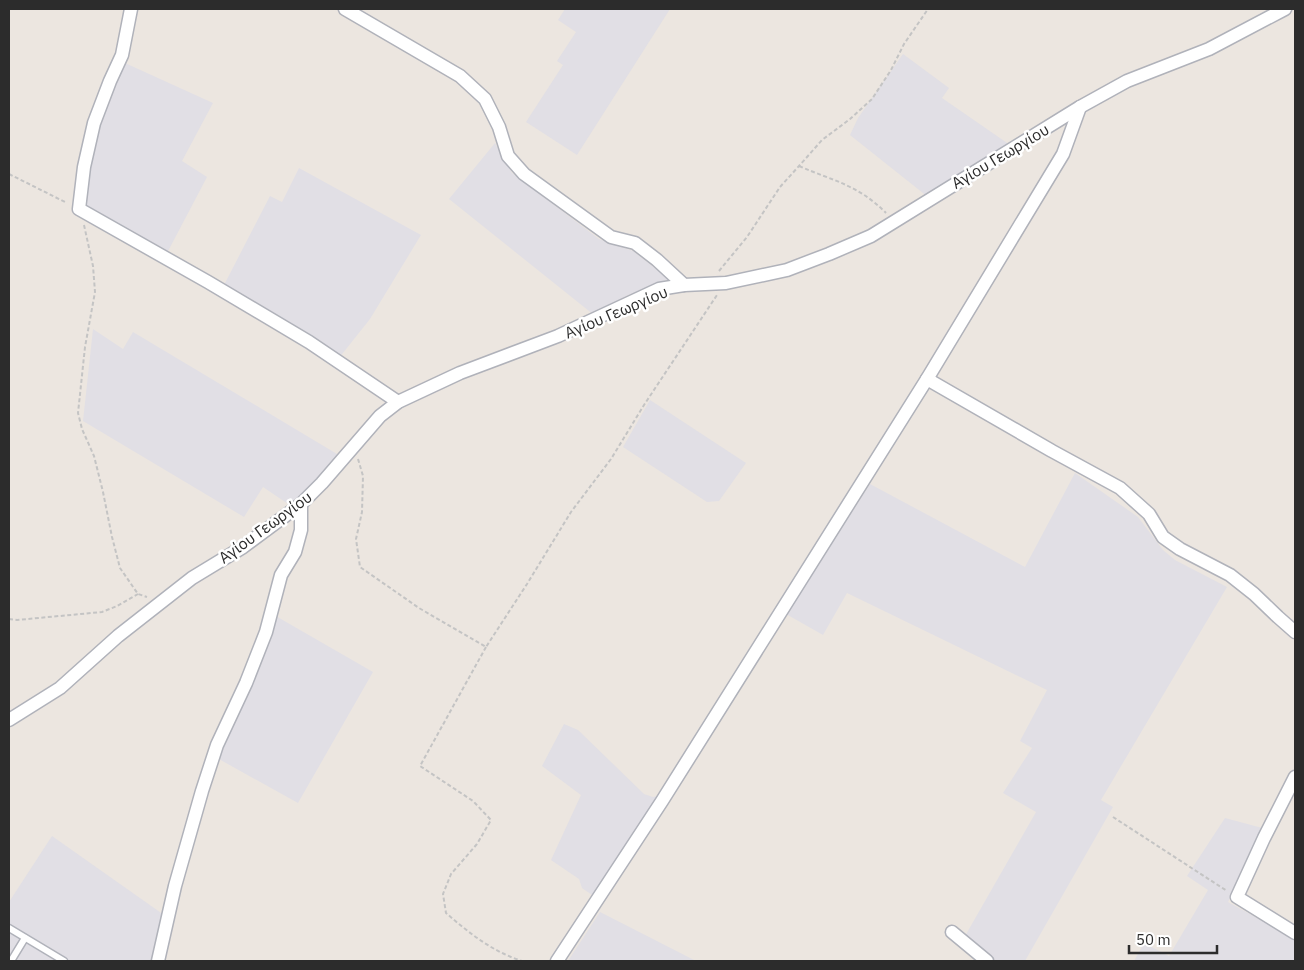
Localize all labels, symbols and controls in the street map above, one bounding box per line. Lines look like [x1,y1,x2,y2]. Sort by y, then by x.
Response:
street label: Αγίου Γεωργίου [947,119,1053,193]
street label: Αγίου Γεωργίου [561,281,671,343]
street label: Αγίου Γεωργίου [214,486,316,568]
scale bar [1129,922,1216,954]
text: 50 m [1136,930,1171,949]

